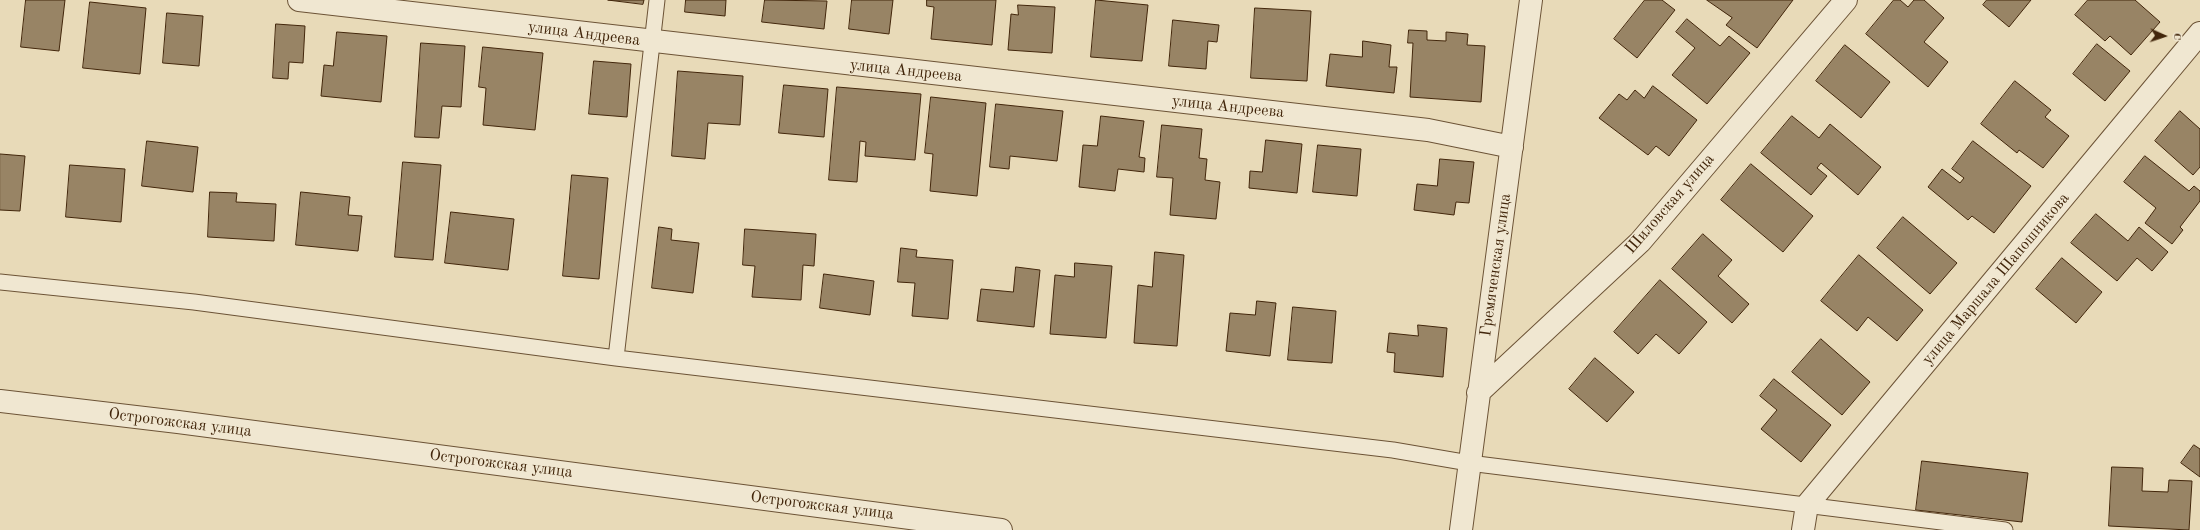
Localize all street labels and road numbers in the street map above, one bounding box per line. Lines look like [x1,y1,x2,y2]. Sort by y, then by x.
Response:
street label: улица Андреева [527,18,641,50]
street label: улица Андреева [849,56,963,86]
street label: улица Андреева [1171,92,1285,122]
street label: Шиловская улица [1621,150,1719,258]
street label: улица Маршала Шапошникова [1918,189,2074,369]
street label: Гремяченская улица [1476,192,1516,338]
street label: Острогожская улица [107,405,253,441]
street label: Острогожская улица [428,446,574,482]
street label: Острогожская улица [749,488,895,524]

